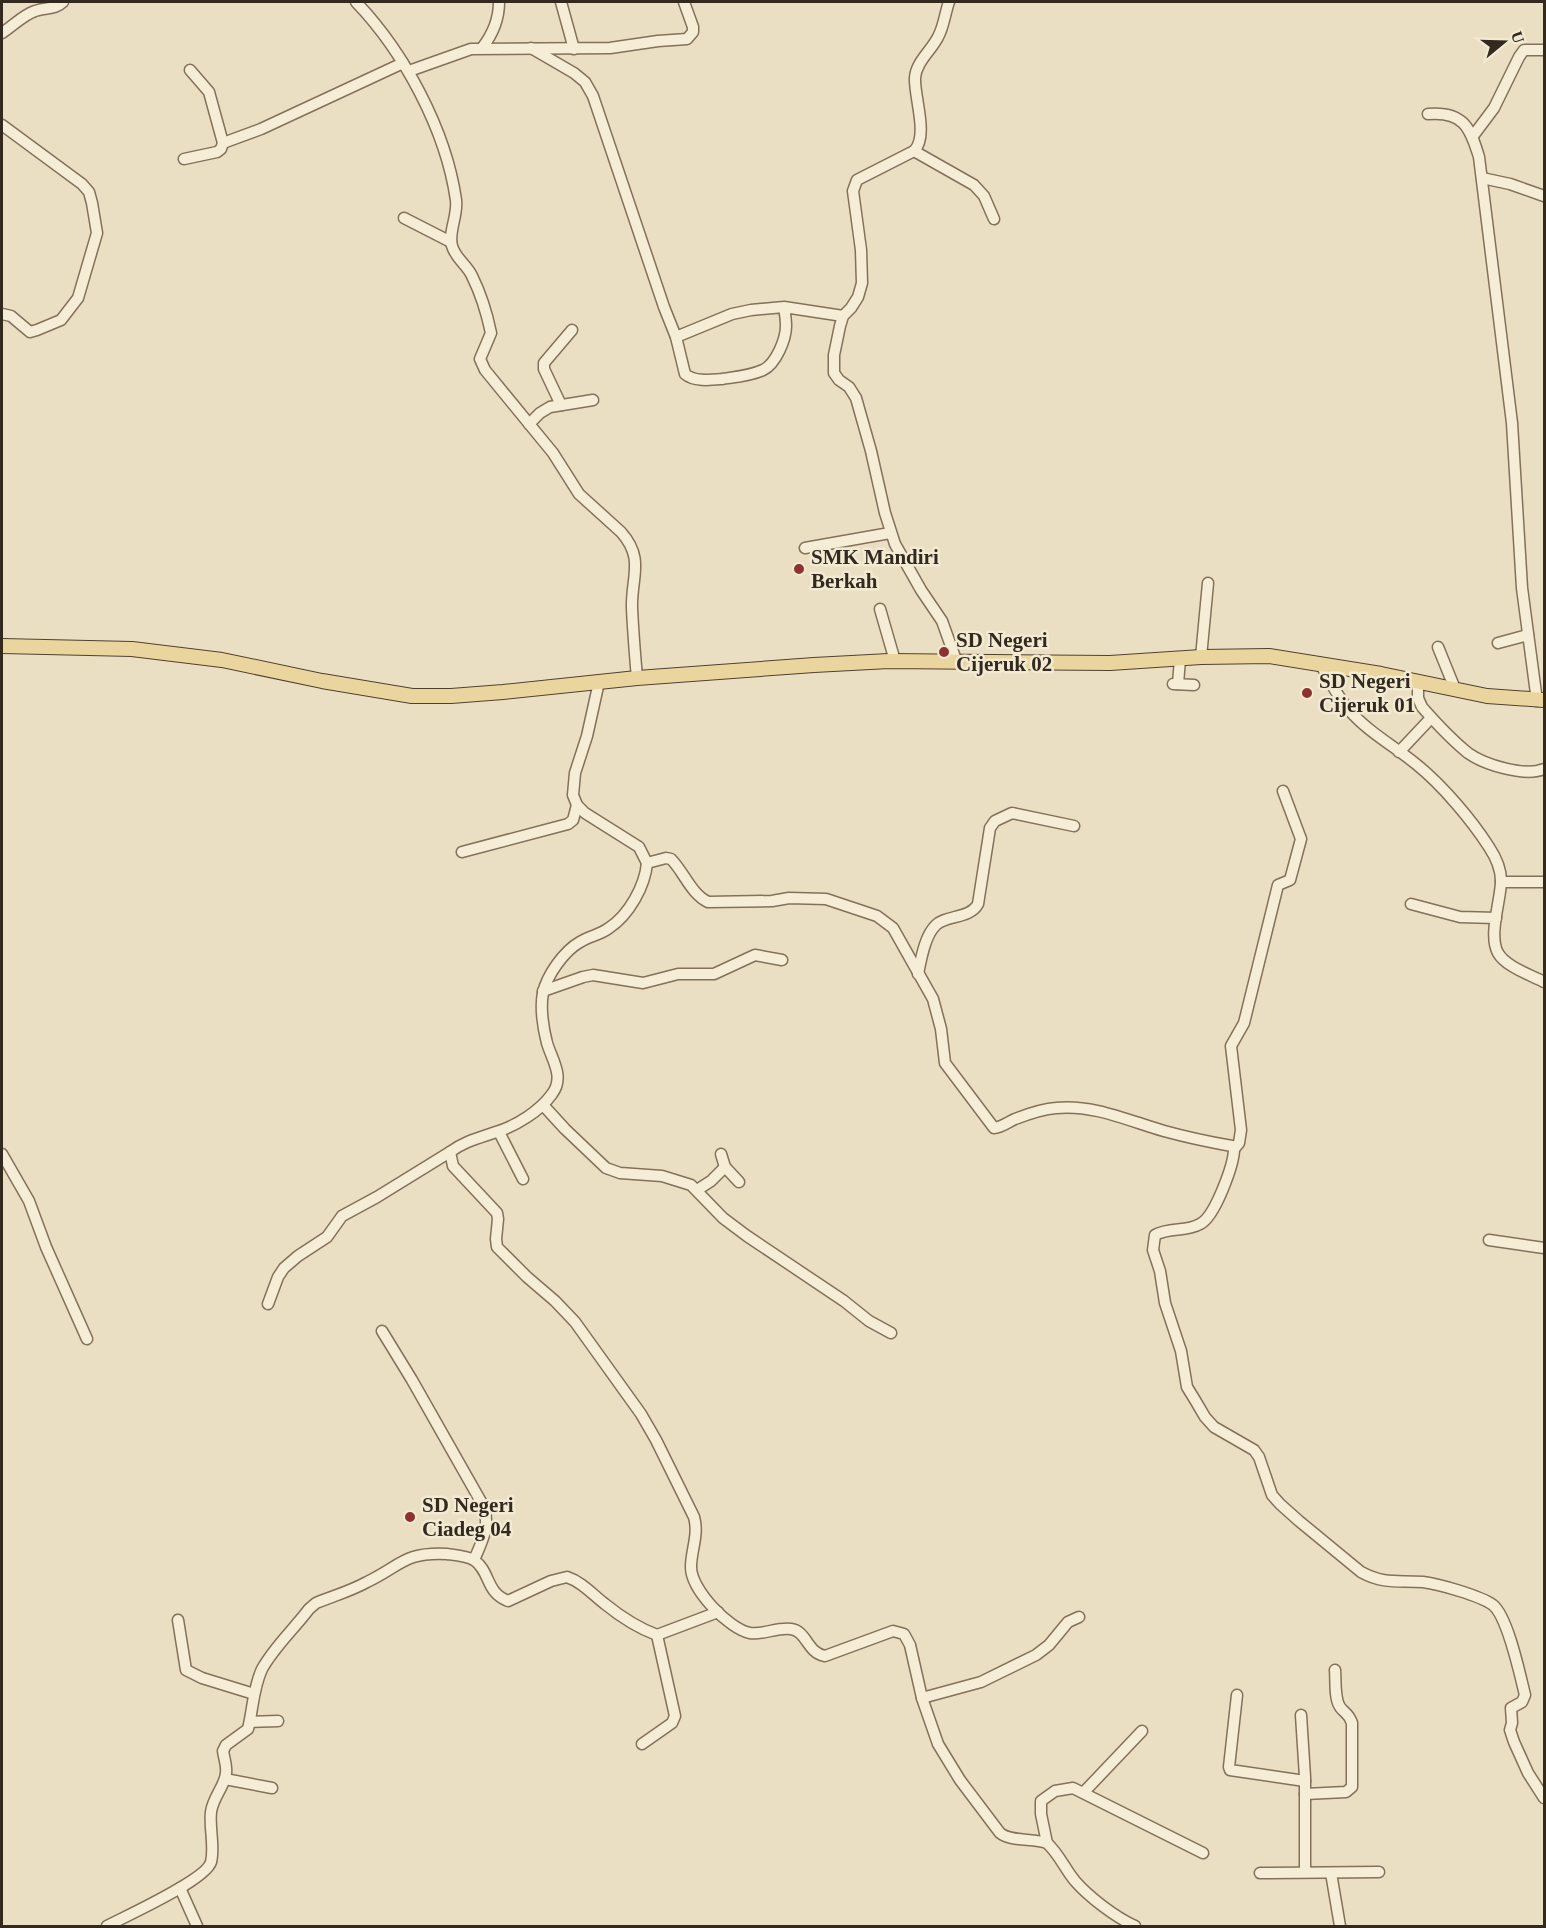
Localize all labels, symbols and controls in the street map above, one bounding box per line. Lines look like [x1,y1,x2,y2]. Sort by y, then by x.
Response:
north arrow [1474,12,1534,72]
text: U [1508,29,1528,46]
place label: SMK Mandiri Berkah [811,545,939,593]
marker: SMK Mandiri Berkah [792,562,806,576]
place label: SD Negeri Cijeruk 02 [956,628,1052,676]
marker: SD Negeri Cijeruk 02 [937,645,951,659]
place label: SD Negeri Cijeruk 01 [1319,669,1415,717]
marker: SD Negeri Cijeruk 01 [1300,686,1314,700]
place label: SD Negeri Ciadeg 04 [422,1493,514,1541]
marker: SD Negeri Ciadeg 04 [403,1510,417,1524]

